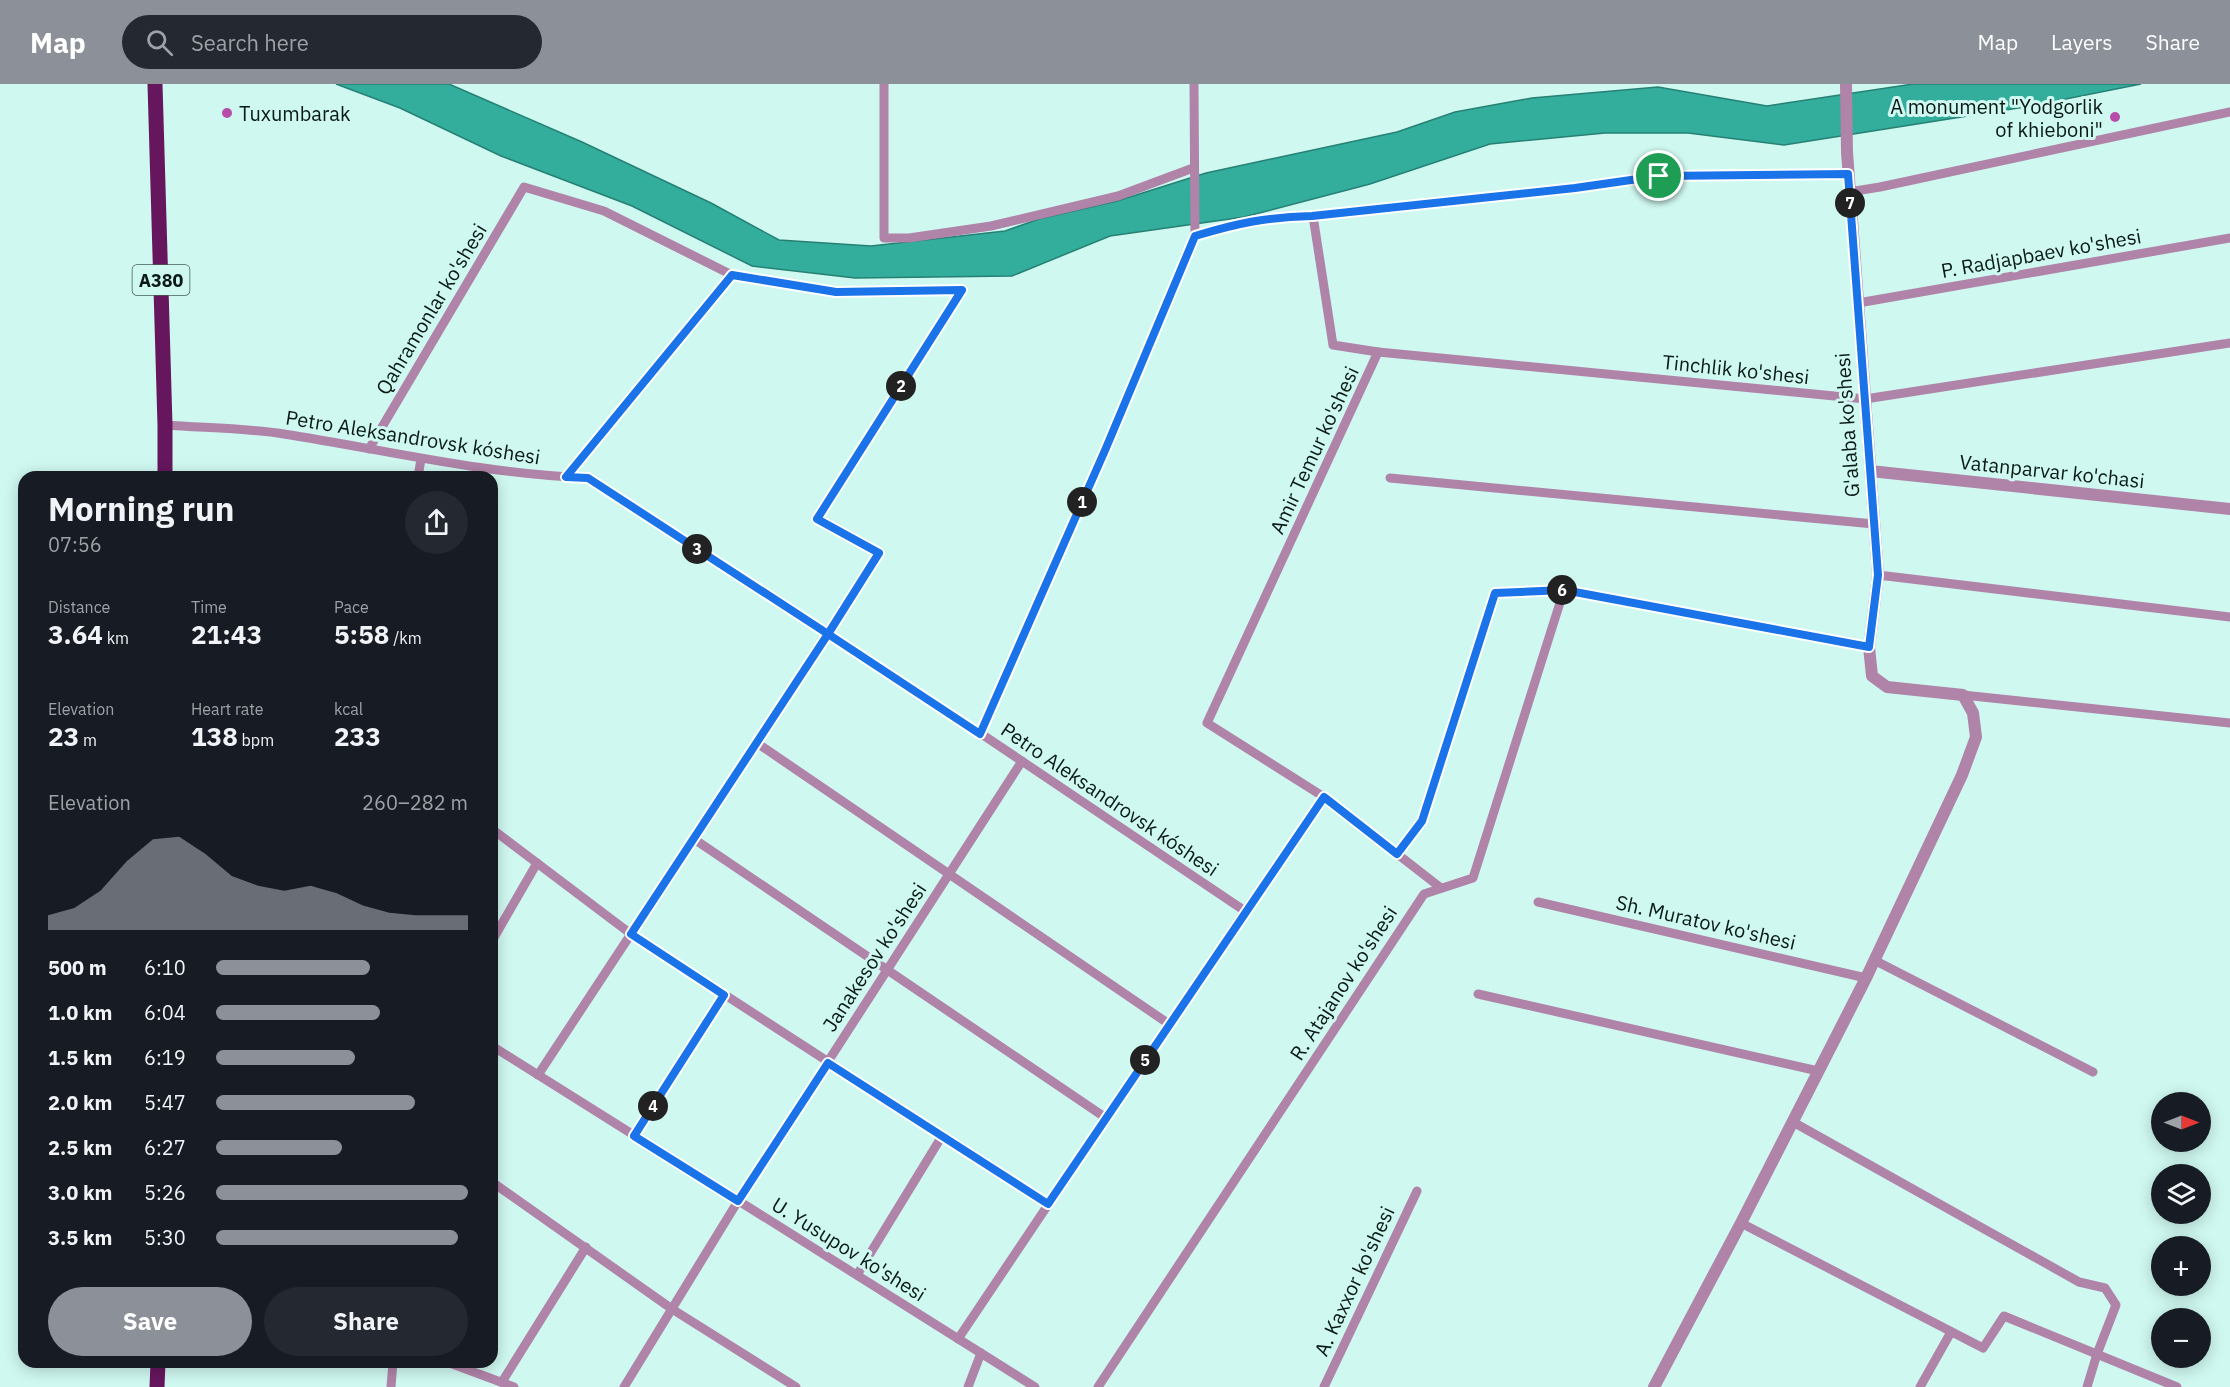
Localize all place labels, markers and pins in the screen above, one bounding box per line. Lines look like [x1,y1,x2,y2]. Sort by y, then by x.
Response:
place label: A monument "Yodgorlik of khieboni" [1890,93,2103,143]
place label: Tuxumbarak [239,100,351,127]
marker: Tuxumbarak [220,106,234,120]
marker: A monument "Yodgorlik of khieboni" [2108,110,2122,124]
pin [1633,150,1684,201]
pin: 7 [1835,188,1865,218]
pin: 2 [886,371,916,401]
pin: 1 [1067,487,1097,517]
pin: 3 [682,534,712,564]
pin: 6 [1547,575,1577,605]
pin: 5 [1130,1045,1160,1075]
pin: 4 [638,1091,668,1121]

